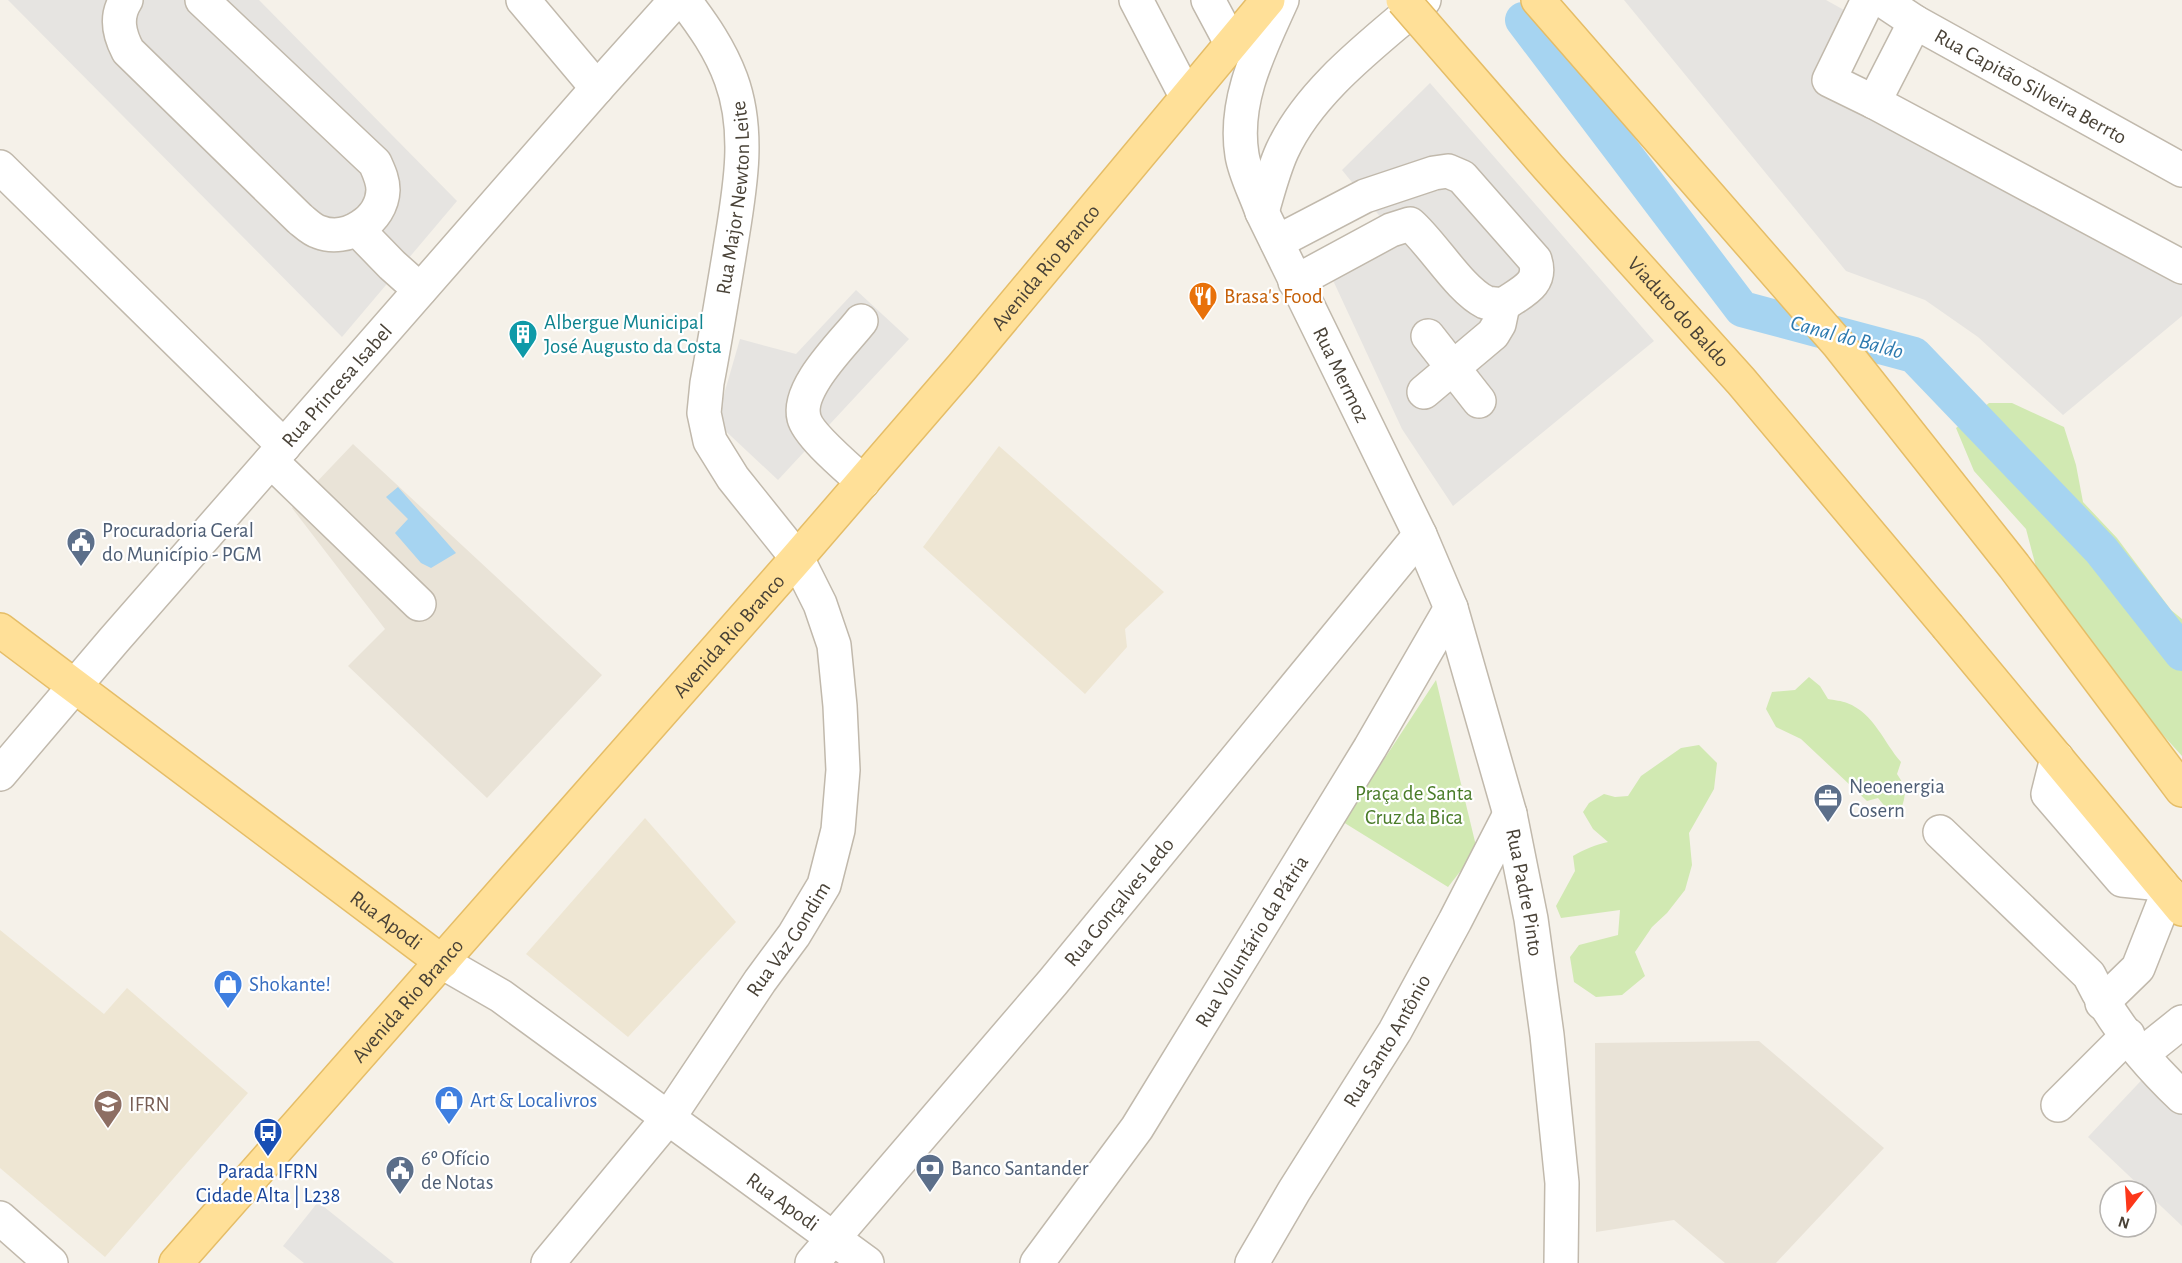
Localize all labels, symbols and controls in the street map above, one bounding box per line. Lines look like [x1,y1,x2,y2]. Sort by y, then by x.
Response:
street label: Rua Capitão Silveira Berrto [1931,25,2130,148]
street label: Rua Major Newton Leite [712,99,753,296]
street label: Avenida Rio Branco [987,200,1104,334]
street label: Viaduto do Baldo [1624,252,1733,371]
restaurant icon: Brasa's Food [1187,280,1219,322]
place label: Brasa's Food [1224,286,1323,307]
water label: Canal do Baldo [1788,311,1906,363]
place label: Albergue Municipal José Augusto da Costa [544,312,722,357]
building icon: Albergue Municipal José Augusto da Costa [507,318,539,360]
street label: Rua Princesa Isabel [277,320,396,451]
street label: Rua Mermoz [1309,323,1374,425]
place label: Procuradoria Geral do Município - PGM [102,520,262,565]
public building icon: Procuradoria Geral do Município - PGM [65,526,97,568]
street label: Avenida Rio Branco [669,570,788,702]
place label: Neoenergia Cosern [1849,776,1945,821]
office icon: Neoenergia Cosern [1812,782,1844,824]
park label: Praça de Santa Cruz da Bica [1355,783,1473,828]
street label: Rua Padre Pinto [1503,827,1547,958]
street label: Rua Gonçalves Ledo [1060,833,1178,970]
street label: Rua Voluntário da Pátria [1191,851,1312,1031]
street label: Rua Vaz Gondim [742,878,834,1000]
street label: Rua Apodi [346,887,426,954]
street label: Avenida Rio Branco [348,935,467,1066]
shop icon: Shokante! [212,968,244,1010]
street label: Rua Santo Antônio [1339,971,1434,1111]
place label: Shokante! [249,974,331,995]
shop icon: Art & Localivros [433,1084,465,1126]
school or university icon: IFRN [92,1088,124,1130]
place label: Art & Localivros [470,1090,597,1111]
place label: IFRN [129,1094,170,1115]
bus stop icon: Parada IFRN Cidade Alta | L238 [252,1116,284,1158]
place label: 6º Ofício de Notas [421,1148,493,1193]
bank icon: Banco Santander [914,1152,946,1194]
public building icon: 6º Ofício de Notas [384,1154,416,1196]
place label: Banco Santander [951,1158,1089,1179]
place label: Parada IFRN Cidade Alta | L238 [196,1161,340,1208]
street label: Rua Apodi [743,1168,823,1235]
north arrow [2098,1179,2158,1239]
text: N [2116,1213,2132,1232]

